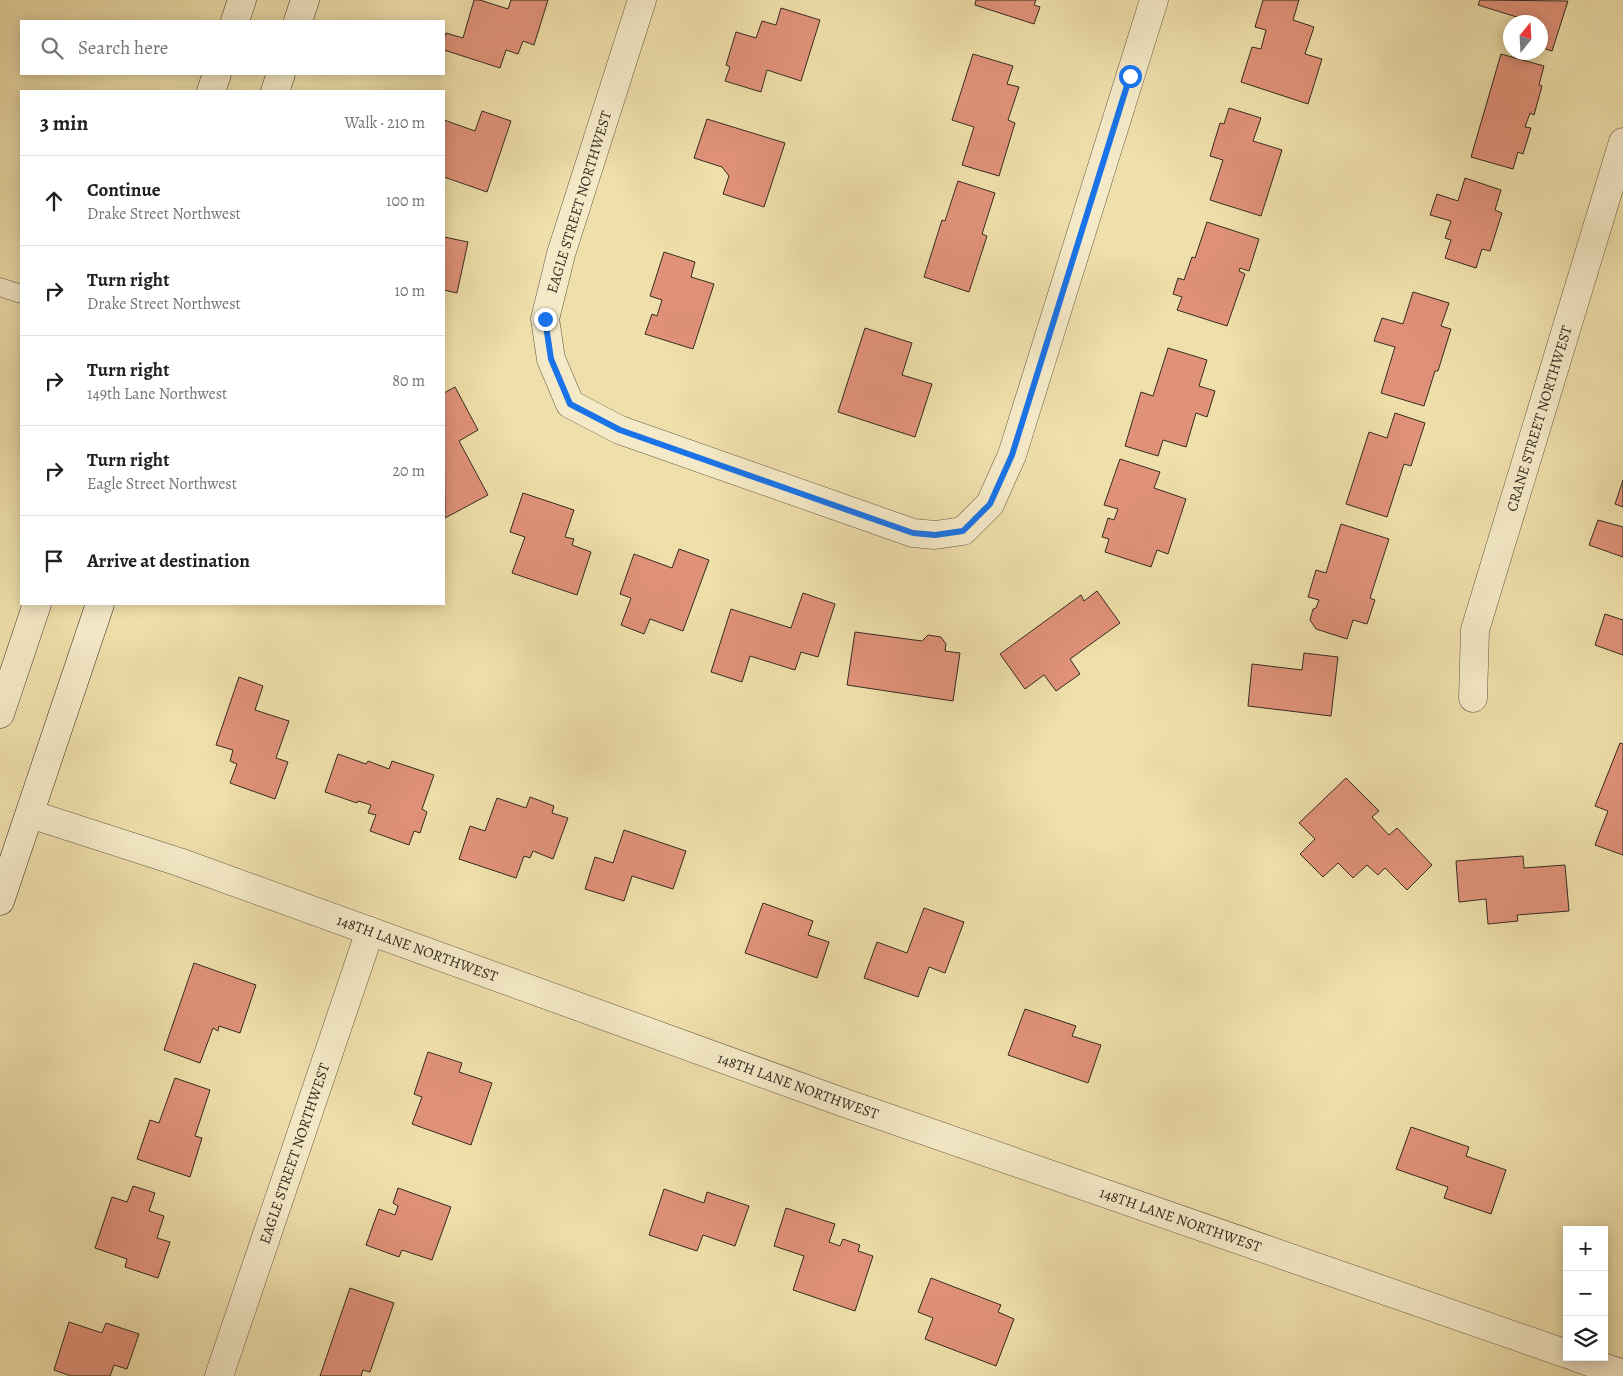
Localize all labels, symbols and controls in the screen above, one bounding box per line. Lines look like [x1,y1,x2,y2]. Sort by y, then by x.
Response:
north arrow [1503,15,1548,60]
search box [20,20,445,75]
icon: search [38,34,66,62]
text: Search here [78,35,168,61]
route start [1119,65,1142,88]
street label: EAGLE STREET NORTHWEST [542,108,617,296]
text: 3 min [40,109,88,137]
text: Walk · 210 m [344,112,425,134]
text: Continue [87,177,161,203]
icon: ahead [40,187,68,215]
text: 100 m [386,190,425,212]
text: Drake Street Northwest [87,203,241,225]
text: Turn right [87,267,169,293]
icon: right [40,277,68,305]
text: 10 m [395,280,425,302]
text: Drake Street Northwest [87,293,241,315]
route end [534,308,557,331]
street label: CRANE STREET NORTHWEST [1502,322,1577,514]
text: Turn right [87,357,169,383]
icon: right [40,367,68,395]
text: 80 m [392,370,425,392]
text: 149th Lane Northwest [87,383,227,405]
text: Turn right [87,447,169,473]
icon: right [40,457,68,485]
text: 20 m [392,460,425,482]
text: Eagle Street Northwest [87,473,237,495]
icon: arrive [40,547,68,575]
text: Arrive at destination [87,548,250,574]
street label: 148TH LANE NORTHWEST [334,910,501,987]
street label: 148TH LANE NORTHWEST [715,1048,882,1124]
street label: EAGLE STREET NORTHWEST [255,1060,335,1247]
street label: 148TH LANE NORTHWEST [1097,1182,1265,1257]
map controls [1563,1226,1608,1361]
button: + [1563,1226,1608,1271]
button: − [1563,1271,1608,1316]
button: layers [1563,1316,1608,1361]

